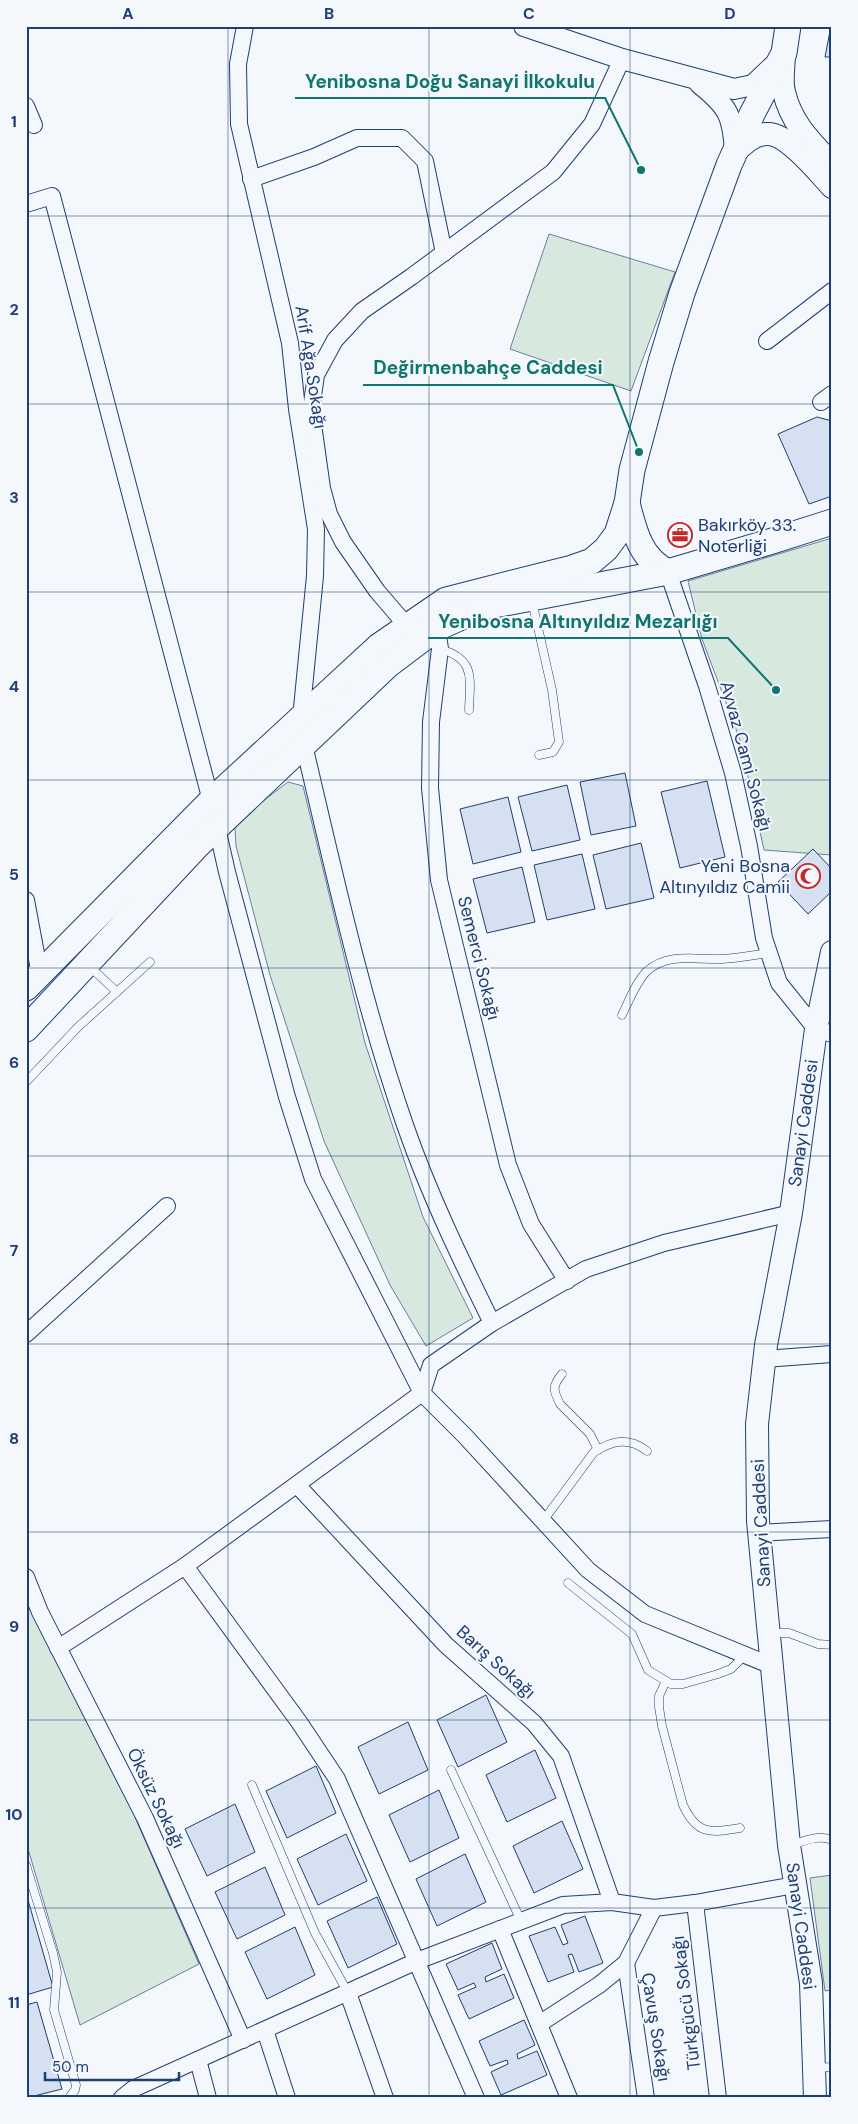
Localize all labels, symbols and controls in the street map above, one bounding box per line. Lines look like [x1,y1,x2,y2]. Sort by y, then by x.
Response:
text: A [122,3,134,24]
text: B [324,3,334,24]
text: C [523,3,535,24]
text: D [724,3,736,24]
callout: Yenibosna Doğu Sanayi İlkokulu [295,64,605,98]
text: Yenibosna Doğu Sanayi İlkokulu [305,69,595,94]
text: 1 [11,111,17,132]
text: 2 [9,299,19,320]
street label: Arif Ağa Sokağı [289,304,333,430]
callout: Değirmenbahçe Caddesi [363,351,613,385]
text: Değirmenbahçe Caddesi [373,355,603,380]
text: 3 [9,487,19,508]
place label: Bakırköy 33. Noterliği [698,513,796,558]
office icon: Bakırköy 33. Noterliği [667,522,693,548]
callout: Yenibosna Altınyıldız Mezarlığı [428,604,728,638]
text: Yenibosna Altınyıldız Mezarlığı [438,609,718,634]
text: 4 [9,676,19,697]
street label: Ayvaz Cami Sokağı [714,678,778,834]
place label: Yeni Bosna Altınyıldız Camii [659,854,790,899]
mosque icon: Yeni Bosna Altınyıldız Camii [795,863,821,889]
text: 5 [9,864,19,885]
street label: Semerci Sokağı [452,894,506,1022]
text: 6 [9,1052,19,1073]
street label: Sanayi Caddesi [783,1058,824,1188]
text: 7 [10,1240,19,1261]
text: 8 [9,1428,19,1449]
street label: Sanayi Caddesi [746,1458,776,1588]
text: 9 [9,1616,19,1637]
street label: Barış Sokağı [451,1620,541,1704]
street label: Öksüz Sokağı [121,1744,191,1852]
text: 10 [5,1804,23,1825]
street label: Sanayi Caddesi [780,1861,822,1991]
street label: Türkgücü Sokağı [666,1935,706,2071]
street label: Çavuş Sokağı [636,1971,676,2083]
text: 11 [8,1992,20,2013]
scale bar [45,2049,179,2081]
text: 50 m [52,2057,89,2077]

